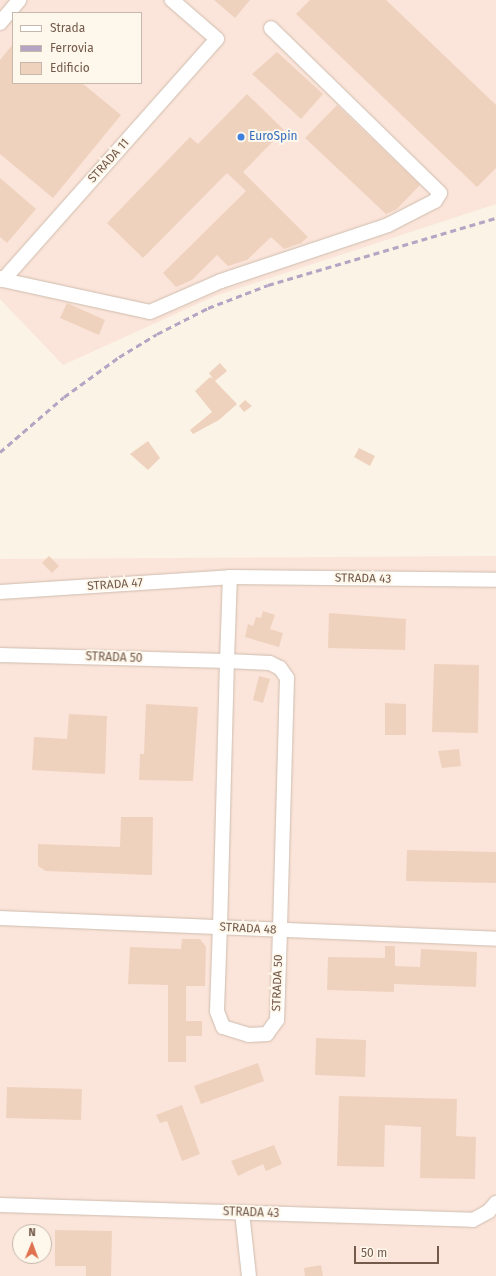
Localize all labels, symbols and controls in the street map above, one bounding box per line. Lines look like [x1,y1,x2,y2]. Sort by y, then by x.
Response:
legend [12,12,142,84]
text: Strada [50,21,85,35]
text: Ferrovia [50,41,94,55]
text: Edificio [50,61,90,75]
place label: EuroSpin [249,130,298,144]
marker: EuroSpin [236,132,246,142]
street label: STRADA 11 [85,136,133,186]
street label: STRADA 43 [335,571,391,587]
street label: STRADA 47 [87,576,143,594]
street label: STRADA 50 [85,650,143,666]
street label: STRADA 48 [219,920,277,938]
street label: STRADA 50 [270,954,286,1012]
street label: STRADA 43 [223,1205,279,1221]
north arrow [12,1224,52,1264]
text: N [28,1226,36,1239]
scale bar [356,1238,441,1264]
text: 50 m [361,1246,387,1260]

